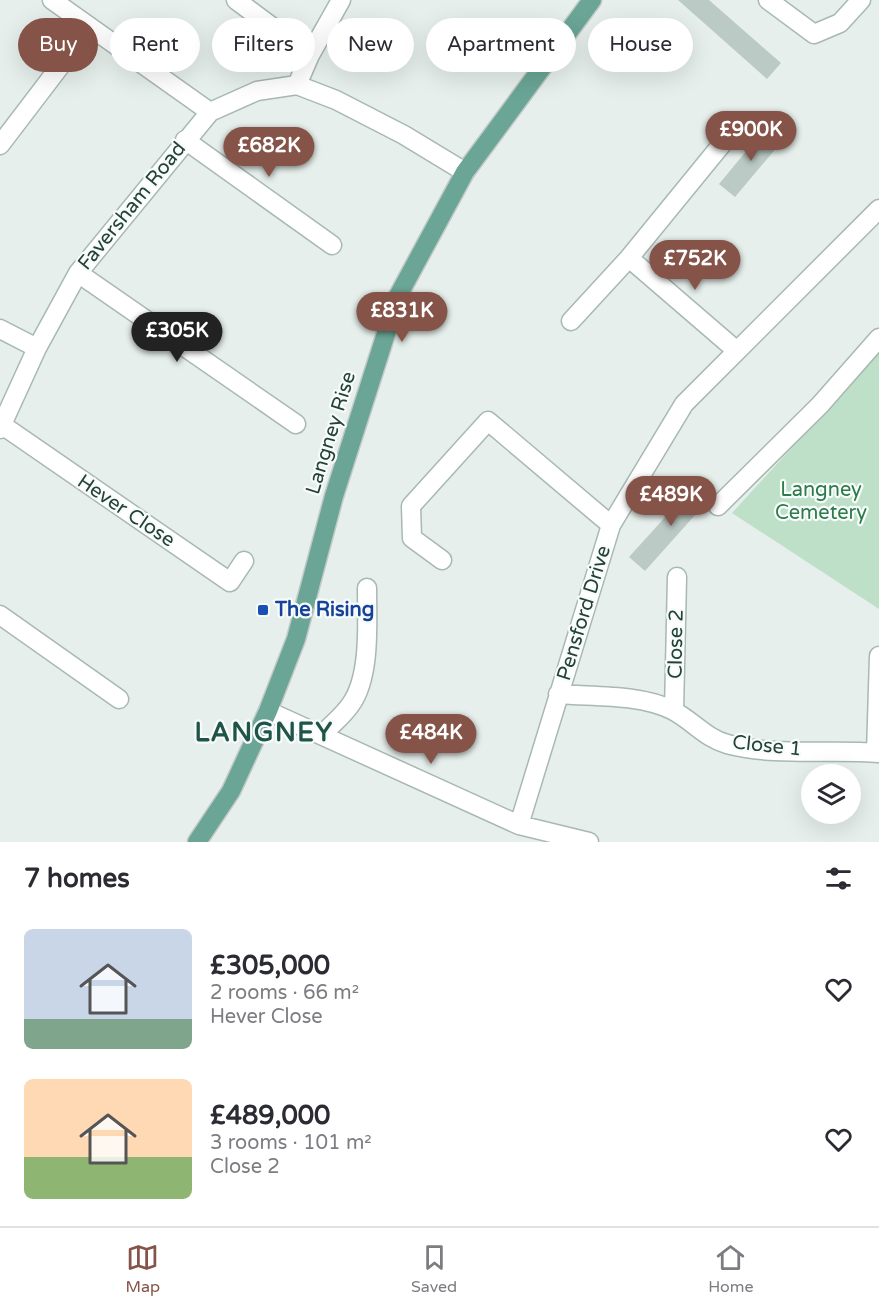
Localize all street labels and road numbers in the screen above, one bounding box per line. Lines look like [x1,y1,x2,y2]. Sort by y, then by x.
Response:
street label: Faversham Road [73,137,191,275]
street label: Langney Rise [301,369,361,497]
street label: Hever Close [73,470,179,552]
street label: Pensford Drive [552,543,616,683]
street label: Close 2 [663,609,689,679]
street label: Close 1 [731,730,803,762]

